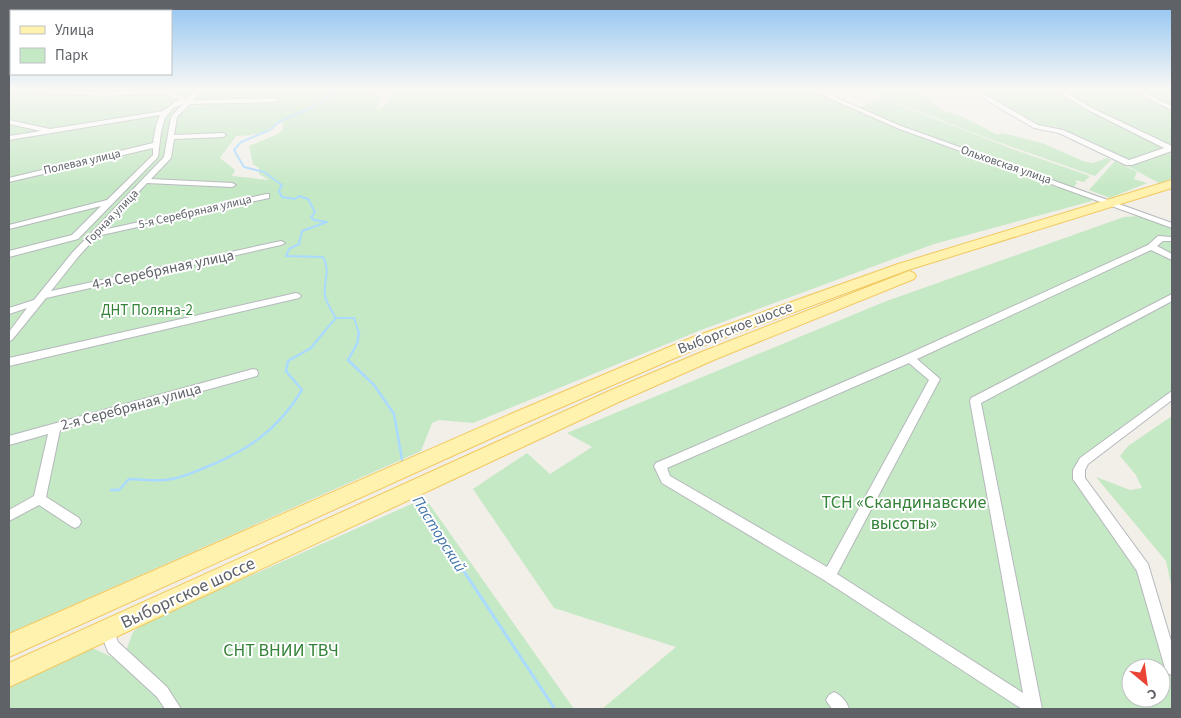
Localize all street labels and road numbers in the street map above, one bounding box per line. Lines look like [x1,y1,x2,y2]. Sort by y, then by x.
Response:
street label: Ольховская улица [958,141,1054,189]
street label: Полевая улица [42,145,122,179]
street label: Горная улица [81,186,143,248]
street label: 5-я Серебряная улица [137,191,253,233]
street label: 4-я Серебряная улица [90,245,236,295]
street label: Выборгское шоссе [675,296,795,360]
street label: 2-я Серебряная улица [58,378,204,436]
street label: Выборгское шоссе [117,551,259,635]

